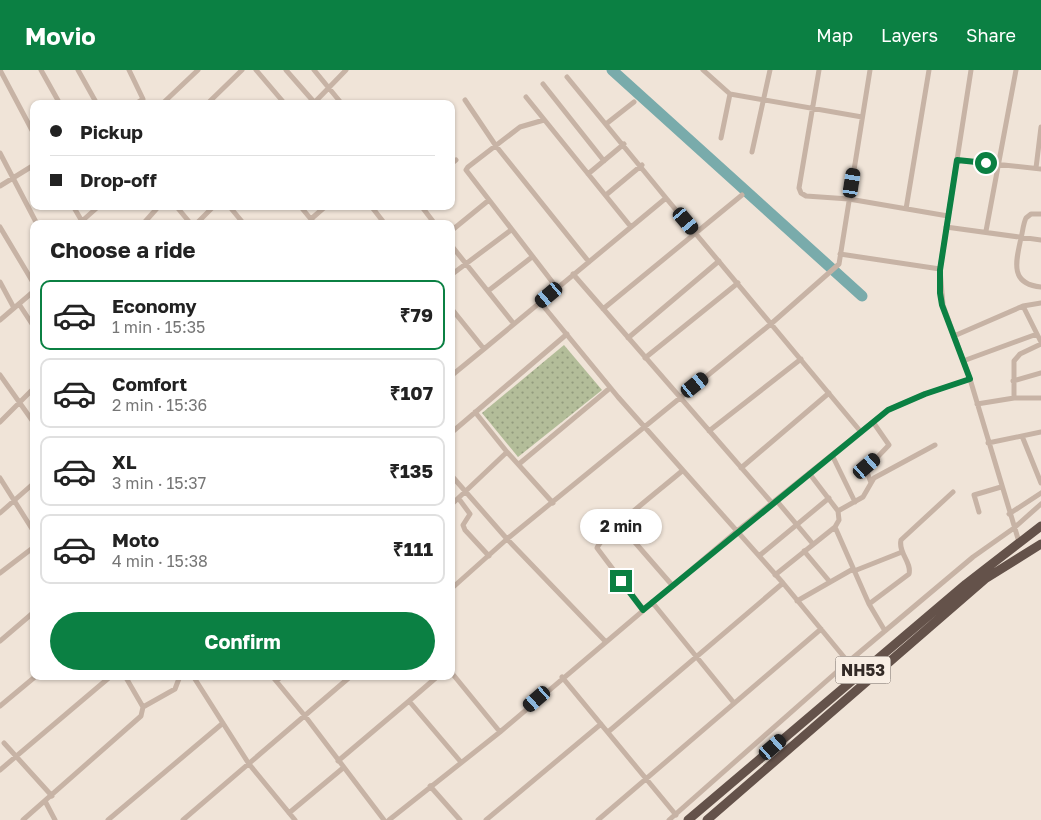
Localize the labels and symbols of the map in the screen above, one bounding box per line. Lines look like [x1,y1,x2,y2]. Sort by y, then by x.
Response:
route start [975,152,997,174]
car [842,167,861,199]
car [670,205,701,237]
car [532,280,565,310]
car [678,370,711,400]
car [850,450,883,482]
callout: 2 min [580,508,662,544]
route end [610,570,632,592]
road number: NH53 [836,656,890,684]
car [520,683,553,715]
car [756,731,789,763]

